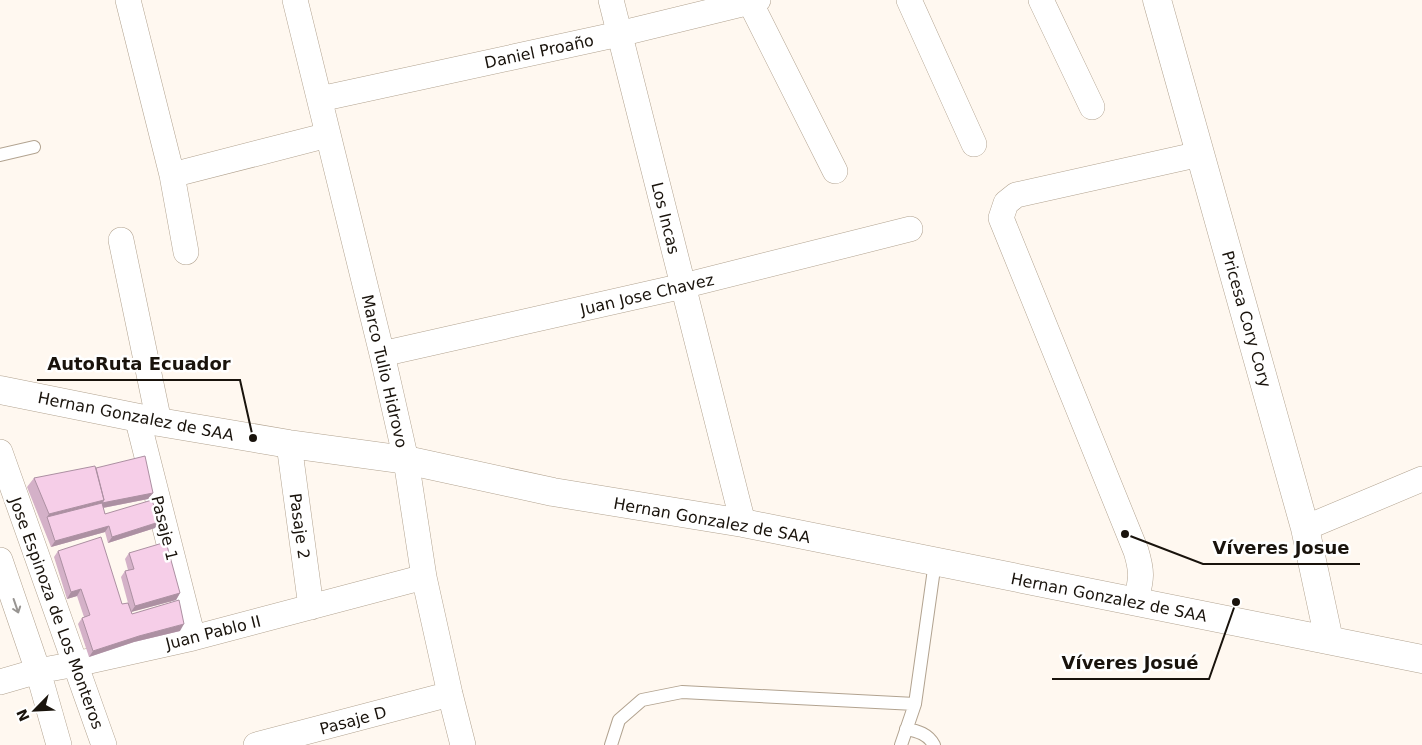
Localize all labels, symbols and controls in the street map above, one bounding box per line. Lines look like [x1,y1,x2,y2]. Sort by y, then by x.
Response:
street label: Daniel Proaño [483,31,595,72]
street label: Los Incas [647,180,684,256]
street label: Pricesa Cory Cory [1218,249,1275,390]
street label: Juan Jose Chavez [578,270,716,319]
street label: Marco Tulio Hidrovo [358,293,411,450]
callout: AutoRuta Ecuador [37,347,240,380]
text: AutoRuta Ecuador [47,353,231,374]
street label: Hernan Gonzalez de SAA [36,388,236,445]
street label: Pasaje 2 [285,492,314,560]
street label: Jose Espinoza de Los Monteros [5,494,107,732]
street label: Pasaje 1 [147,494,182,563]
street label: Hernan Gonzalez de SAA [612,494,812,547]
callout: Víveres Josue [1203,531,1360,564]
text: Víveres Josue [1213,537,1349,558]
street label: Hernan Gonzalez de SAA [1009,569,1209,626]
one-way arrow [12,598,21,613]
street label: Juan Pablo II [163,611,263,654]
callout: Víveres Josué [1052,646,1209,679]
text: Víveres Josué [1062,652,1198,673]
north arrow [10,685,60,735]
street label: Pasaje D [318,702,389,739]
text: N [13,707,33,724]

